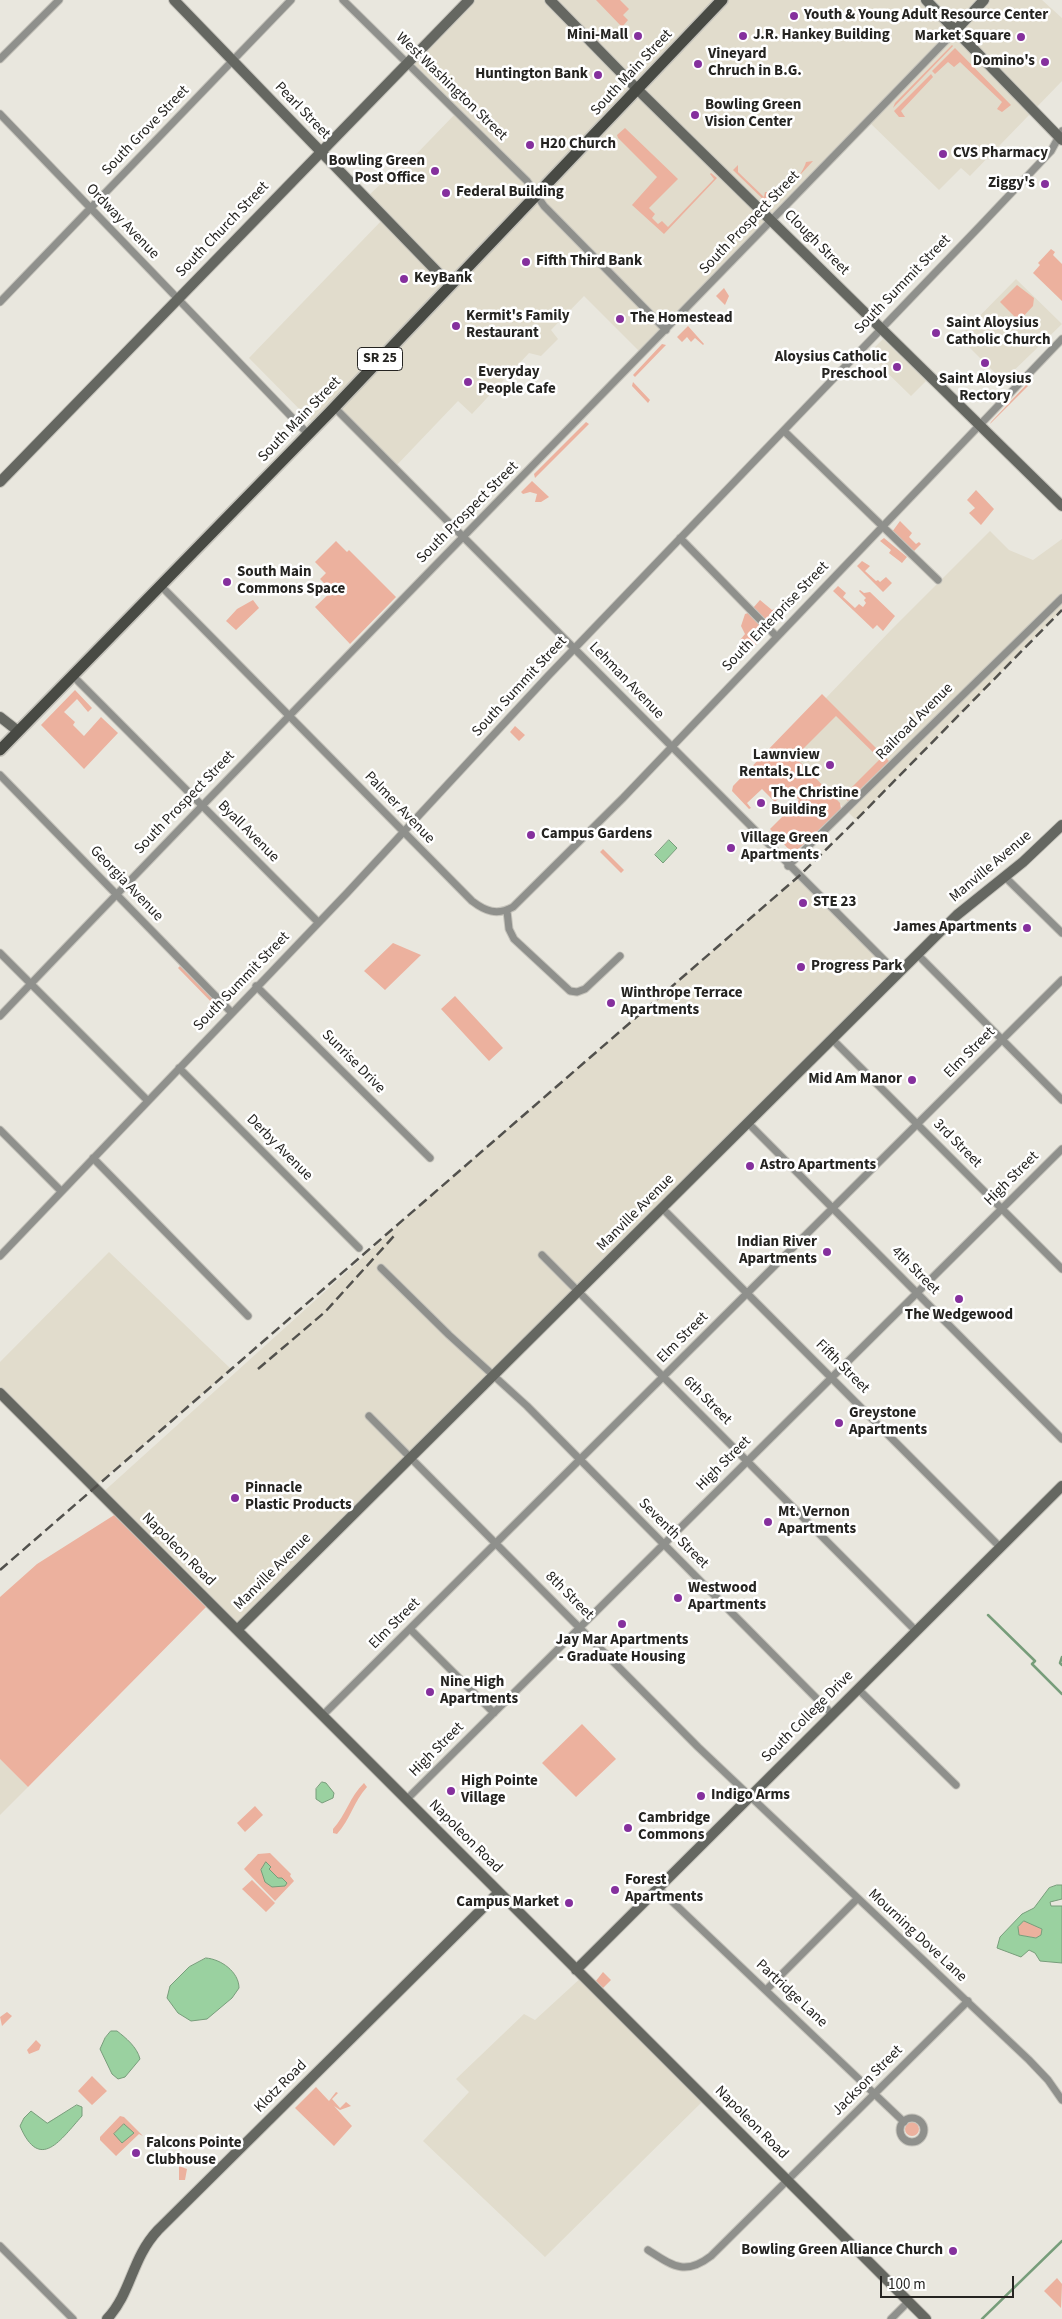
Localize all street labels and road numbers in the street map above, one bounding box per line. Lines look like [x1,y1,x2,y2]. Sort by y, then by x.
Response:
street label: South Main Street [587,26,677,120]
street label: West Washington Street [391,29,511,145]
street label: Pearl Street [270,79,334,143]
street label: South Grove Street [99,82,193,180]
street label: South Prospect Street [696,168,804,278]
street label: South Church Street [173,178,273,282]
street label: Ordway Avenue [82,181,162,263]
street label: Clough Street [780,207,852,279]
street label: South Summit Street [851,232,955,338]
road number: SR 25 [358,348,402,370]
street label: South Main Street [255,374,345,466]
street label: South Prospect Street [413,458,523,568]
street label: South Enterprise Street [719,558,833,676]
street label: South Summit Street [469,633,571,741]
street label: Lehman Avenue [585,639,667,723]
street label: Railroad Avenue [873,680,957,764]
street label: South Prospect Street [131,748,239,858]
street label: Palmer Avenue [360,768,438,848]
street label: Byall Avenue [213,797,283,867]
street label: Manville Avenue [946,827,1036,907]
street label: Georgia Avenue [86,843,166,925]
street label: South Summit Street [190,929,294,1035]
street label: Elm Street [941,1024,999,1082]
street label: Sunrise Drive [317,1026,389,1098]
street label: Derby Avenue [242,1111,316,1185]
street label: 3rd Street [929,1116,985,1172]
street label: High Street [981,1148,1043,1210]
street label: Manville Avenue [594,1171,678,1255]
street label: 4th Street [887,1243,943,1299]
street label: Elm Street [654,1309,712,1367]
street label: Fifth Street [811,1336,873,1398]
street label: 6th Street [679,1373,735,1429]
street label: High Street [693,1433,755,1495]
street label: Seventh Street [634,1495,712,1573]
street label: Napoleon Road [138,1510,218,1590]
street label: Manville Avenue [231,1530,315,1614]
street label: 8th Street [541,1568,597,1624]
street label: Elm Street [366,1595,424,1653]
street label: South College Drive [758,1667,858,1767]
street label: High Street [406,1719,468,1781]
street label: Napoleon Road [425,1797,505,1877]
street label: Mourning Dove Lane [864,1886,970,1986]
street label: Partridge Lane [752,1956,830,2032]
street label: Jackson Street [829,2042,907,2120]
street label: Klotz Road [251,2057,311,2117]
street label: Napoleon Road [711,2083,791,2163]

